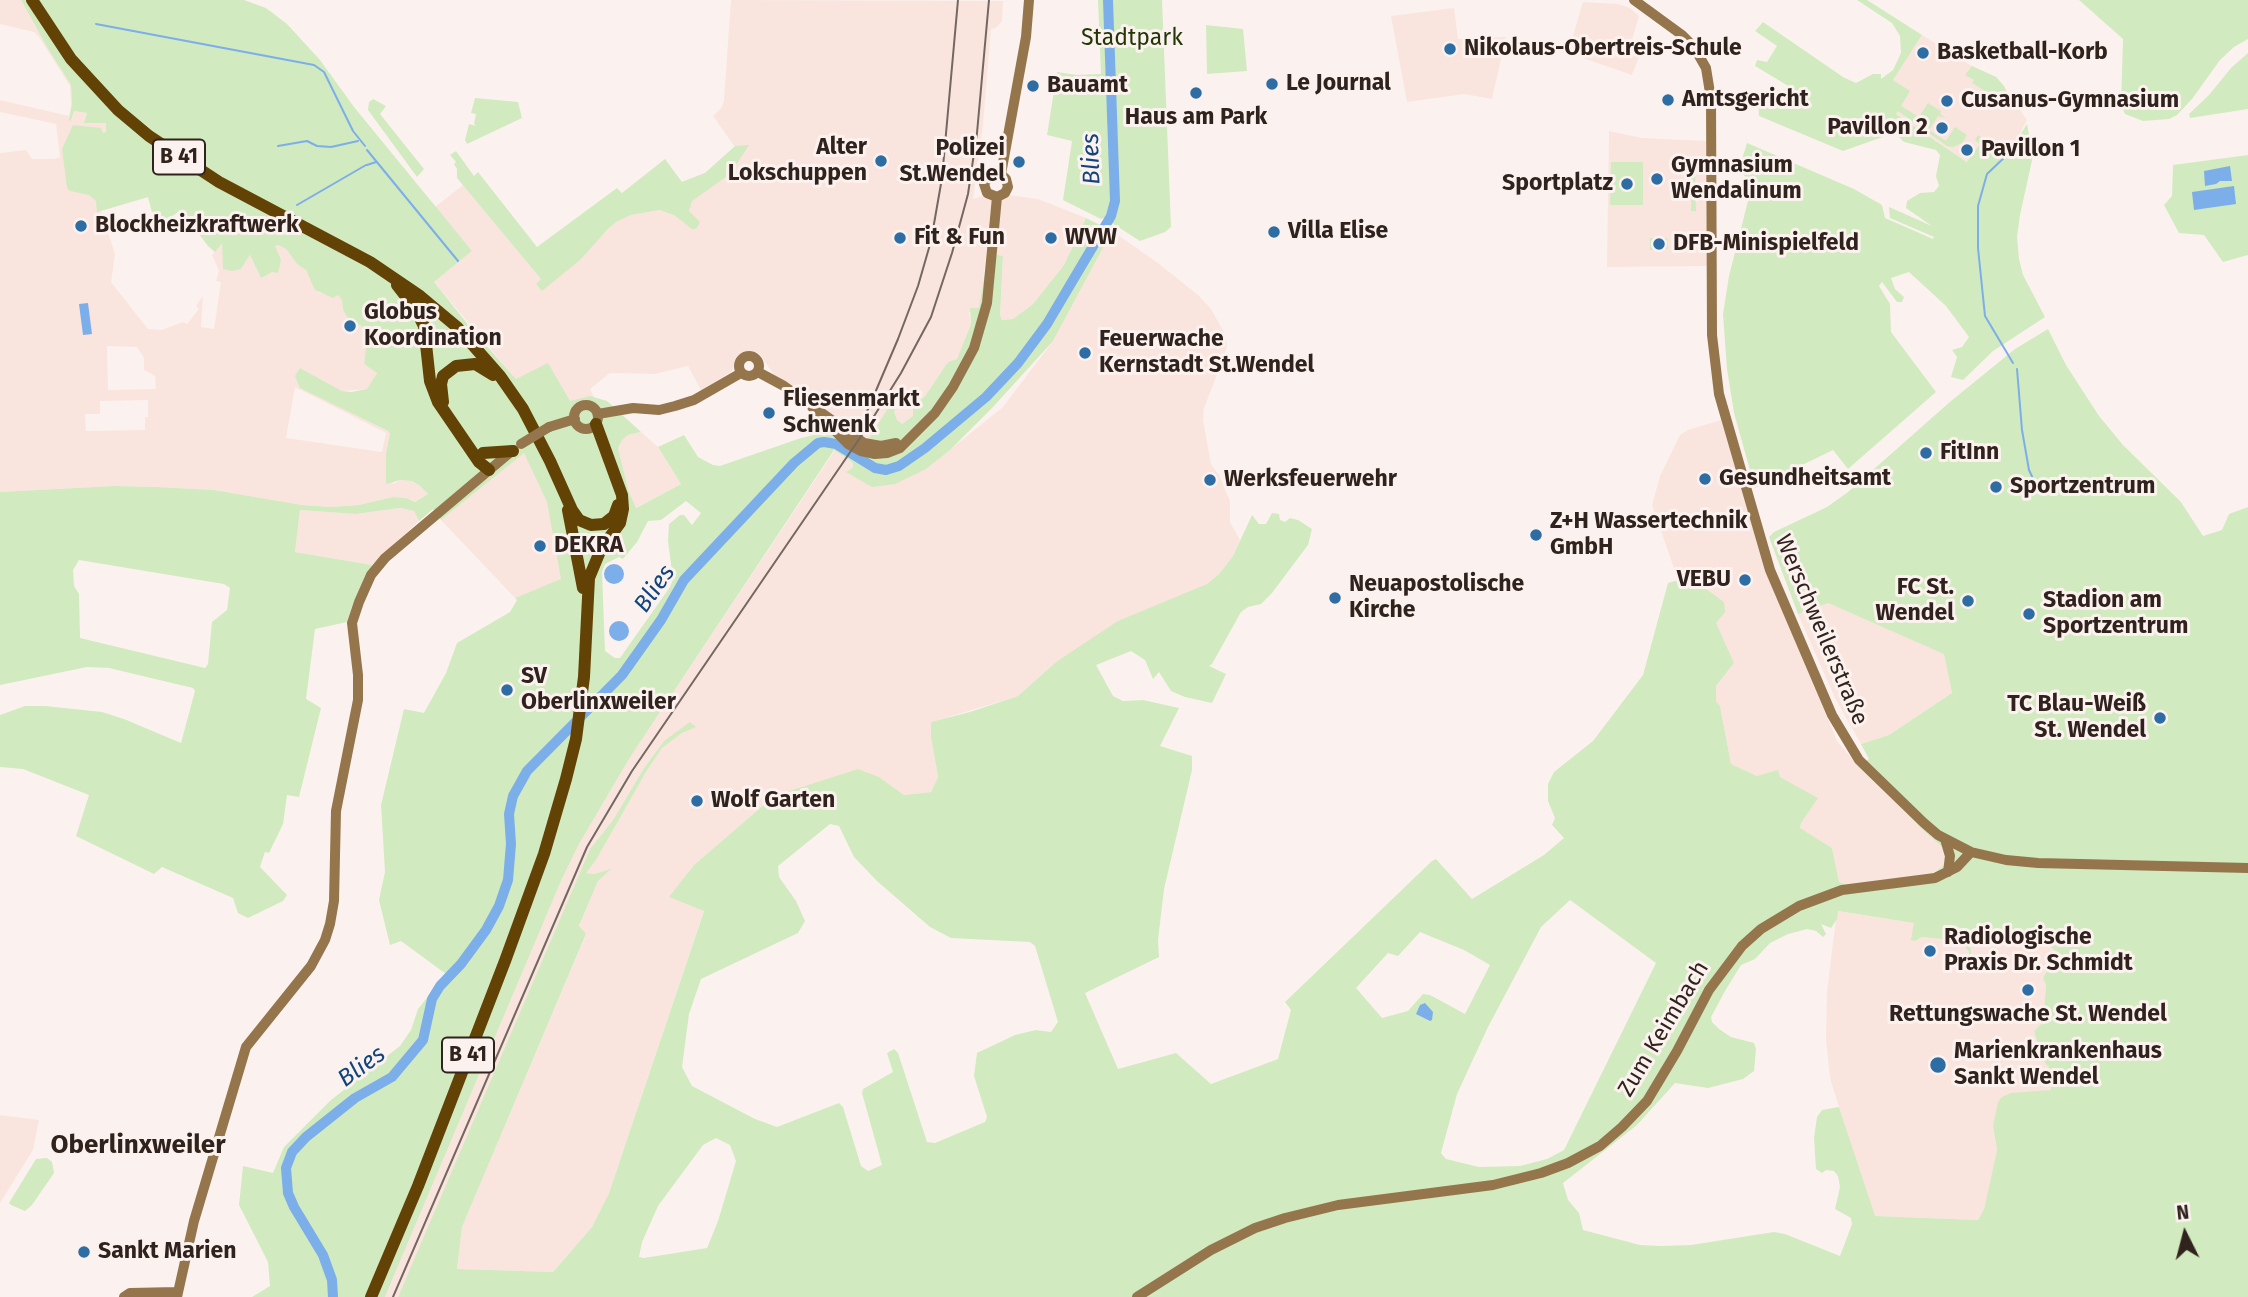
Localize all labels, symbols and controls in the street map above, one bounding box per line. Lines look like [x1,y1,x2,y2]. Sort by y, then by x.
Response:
park label: Stadtpark [1081,25,1183,53]
place label: Nikolaus-Obertreis-Schule [1464,35,1742,63]
place label: Basketball-Korb [1937,39,2108,67]
marker: Nikolaus-Obertreis-Schule [1442,41,1458,57]
marker: Basketball-Korb [1915,45,1931,61]
place label: Le Journal [1286,70,1391,98]
place label: Bauamt [1047,72,1128,100]
marker: Le Journal [1264,76,1280,92]
marker: Bauamt [1025,78,1041,94]
marker: Haus am Park [1188,85,1204,101]
place label: Amtsgericht [1682,86,1809,114]
place label: Cusanus-Gymnasium [1961,87,2179,115]
marker: Amtsgericht [1660,92,1676,108]
marker: Cusanus-Gymnasium [1939,93,1955,109]
place label: Haus am Park [1125,104,1267,132]
place label: Pavillon 2 [1827,114,1928,142]
marker: Pavillon 2 [1934,120,1950,136]
water label: Blies [1077,133,1107,185]
place label: Alter Lokschuppen [728,134,867,188]
place label: Polizei St.Wendel [899,135,1005,189]
place label: Pavillon 1 [1981,136,2081,164]
road number: B 41 [153,140,205,174]
marker: Pavillon 1 [1959,142,1975,158]
place label: Gymnasium Wendalinum [1671,152,1802,206]
marker: Alter Lokschuppen [873,153,889,169]
marker: Polizei St.Wendel [1011,154,1027,170]
place label: Sportplatz [1502,170,1613,198]
marker: Gymnasium Wendalinum [1649,171,1665,187]
marker: Sportplatz [1619,176,1635,192]
place label: Blockheizkraftwerk [95,212,299,240]
marker: Blockheizkraftwerk [73,218,89,234]
place label: Villa Elise [1288,218,1388,246]
place label: Fit & Fun [914,224,1005,252]
place label: WVW [1065,224,1117,252]
marker: Villa Elise [1266,224,1282,240]
marker: Fit & Fun [892,230,908,246]
marker: WVW [1043,230,1059,246]
place label: DFB-Minispielfeld [1673,230,1859,258]
marker: DFB-Minispielfeld [1651,236,1667,252]
place label: Globus Koordination [364,299,502,353]
marker: Globus Koordination [342,318,358,334]
place label: Feuerwache Kernstadt St.Wendel [1099,326,1314,380]
marker: Feuerwache Kernstadt St.Wendel [1077,345,1093,361]
place label: Fliesenmarkt Schwenk [783,386,920,440]
marker: Fliesenmarkt Schwenk [761,405,777,421]
place label: FitInn [1940,439,1999,467]
marker: FitInn [1918,445,1934,461]
place label: Gesundheitsamt [1719,465,1891,493]
place label: Werksfeuerwehr [1224,466,1397,494]
marker: Gesundheitsamt [1697,471,1713,487]
marker: Werksfeuerwehr [1202,472,1218,488]
place label: Sportzentrum [2010,473,2155,501]
marker: Sportzentrum [1988,479,2004,495]
place label: Z+H Wassertechnik GmbH [1550,508,1747,562]
marker: Z+H Wassertechnik GmbH [1528,527,1544,543]
street label: Werschweilerstraße [1768,531,1874,729]
place label: DEKRA [554,532,623,560]
marker: DEKRA [532,538,548,554]
water label: Blies [628,560,682,618]
place label: VEBU [1677,566,1731,594]
place label: Neuapostolische Kirche [1349,571,1524,625]
marker: VEBU [1737,572,1753,588]
place label: FC St. Wendel [1875,574,1954,628]
place label: Stadion am Sportzentrum [2043,587,2188,641]
marker: Neuapostolische Kirche [1327,590,1343,606]
marker: FC St. Wendel [1960,593,1976,609]
marker: Stadion am Sportzentrum [2021,606,2037,622]
place label: SV Oberlinxweiler [521,663,676,717]
marker: SV Oberlinxweiler [499,682,515,698]
place label: TC Blau-Weiß St. Wendel [2007,691,2146,745]
marker: TC Blau-Weiß St. Wendel [2152,710,2168,726]
place label: Wolf Garten [711,787,835,815]
marker: Wolf Garten [689,793,705,809]
place label: Radiologische Praxis Dr. Schmidt [1944,924,2133,978]
marker: Radiologische Praxis Dr. Schmidt [1922,943,1938,959]
street label: Zum Keimbach [1613,956,1715,1102]
marker: Rettungswache St. Wendel [2020,982,2036,998]
place label: Rettungswache St. Wendel [1889,1001,2167,1029]
road number: B 41 [442,1038,494,1072]
place label: Marienkrankenhaus Sankt Wendel [1954,1038,2162,1092]
water label: Blies [333,1040,391,1094]
marker: Marienkrankenhaus Sankt Wendel [1928,1055,1948,1075]
district label: Oberlinxweiler [50,1130,226,1162]
north arrow [2150,1199,2220,1269]
text: N [2175,1201,2190,1225]
place label: Sankt Marien [98,1238,236,1266]
marker: Sankt Marien [76,1244,92,1260]

